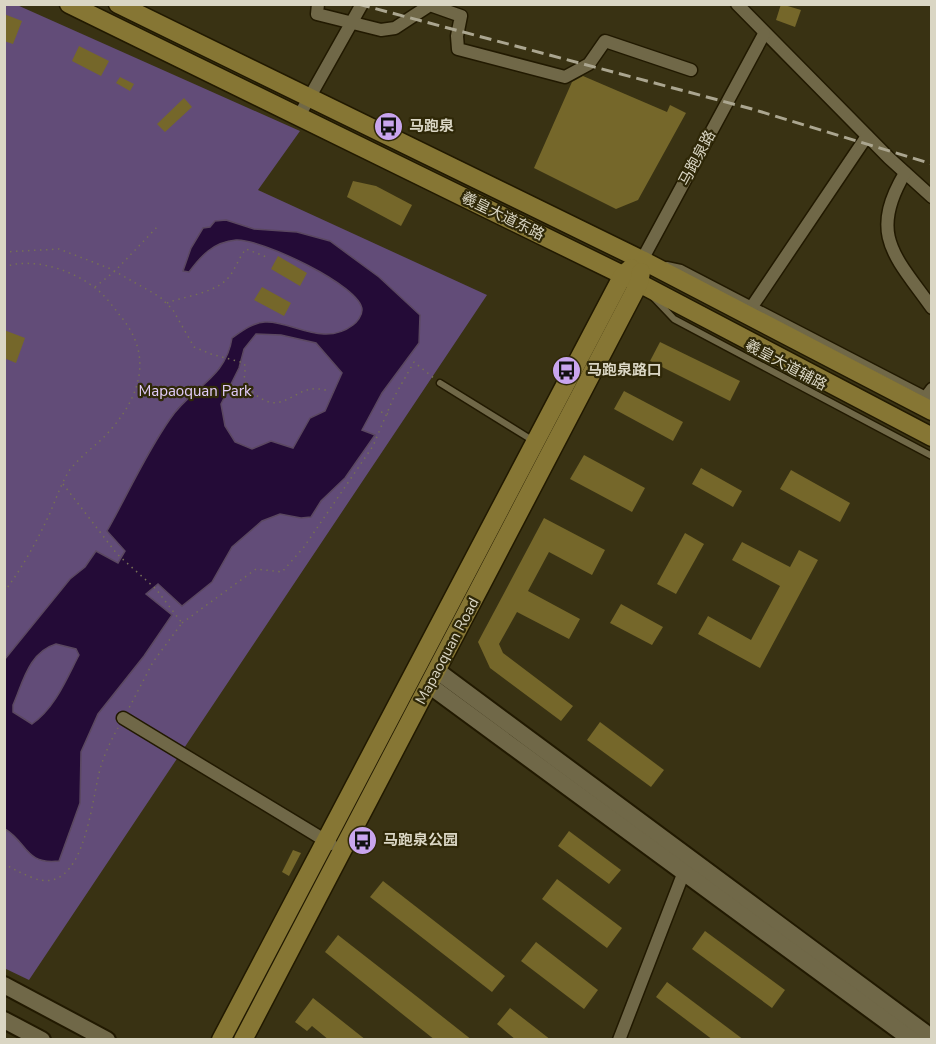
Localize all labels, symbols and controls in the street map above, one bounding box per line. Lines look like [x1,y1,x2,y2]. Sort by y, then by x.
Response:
bus stop icon: 马跑泉 [372,110,404,142]
place label: 马跑泉 [409,116,454,136]
street label: 马跑泉路 [674,127,720,189]
street label: 羲皇大道东路 [458,187,548,245]
street label: 羲皇大道辅路 [742,335,830,395]
bus stop icon: 马跑泉路口 [550,354,582,386]
place label: 马跑泉路口 [587,360,662,380]
park label: Mapaoquan Park [138,381,252,401]
street label: Mapaoquan Road [410,594,484,708]
bus stop icon: 马跑泉公园 [346,824,378,856]
place label: 马跑泉公园 [383,830,458,850]

